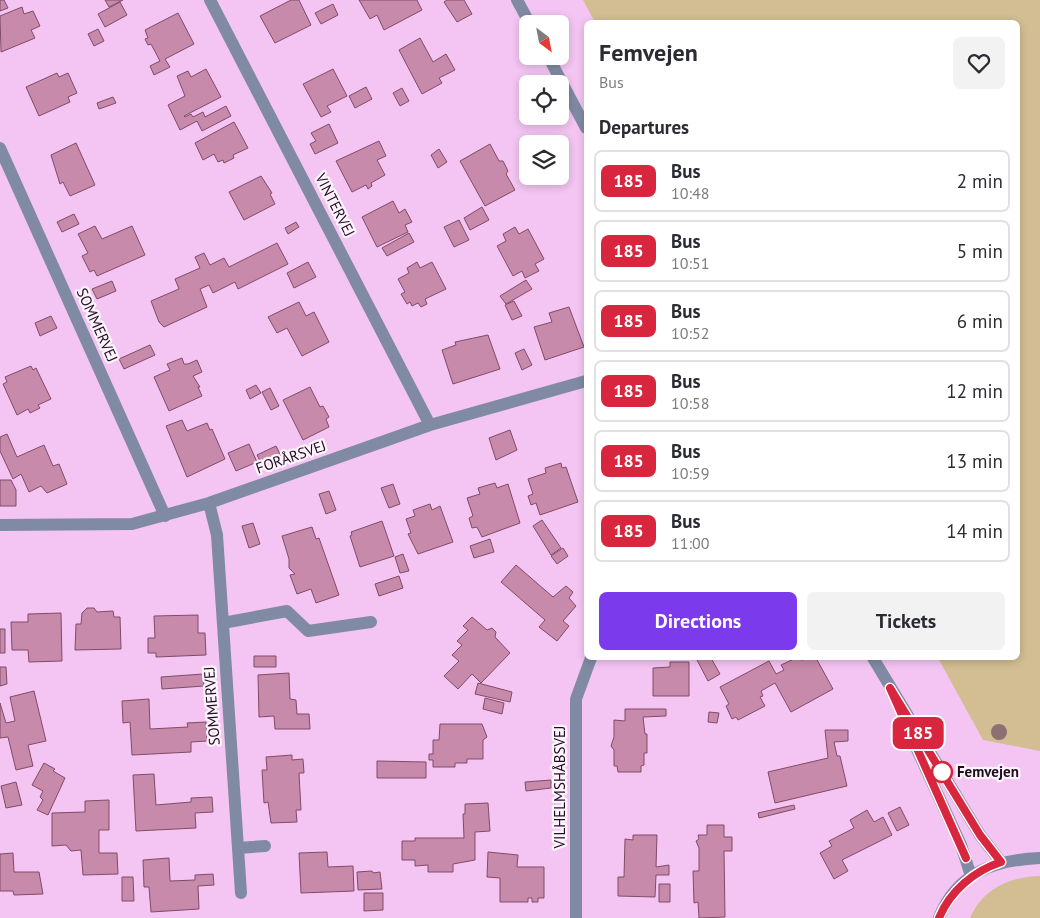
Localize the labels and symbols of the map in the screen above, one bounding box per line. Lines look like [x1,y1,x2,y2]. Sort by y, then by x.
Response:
north arrow [519,15,569,65]
street label: VINTERVEJ [311,169,359,240]
street label: SOMMERVEJ [73,285,122,365]
street label: FORÅRSVEJ [253,436,329,477]
street label: SOMMERVEJ [199,666,224,746]
line badge: 185 [889,717,947,749]
street label: VILHELMSHÅBSVEJ [550,726,569,849]
marker: Femvejen [931,761,953,783]
place label: Femvejen [957,762,1019,781]

